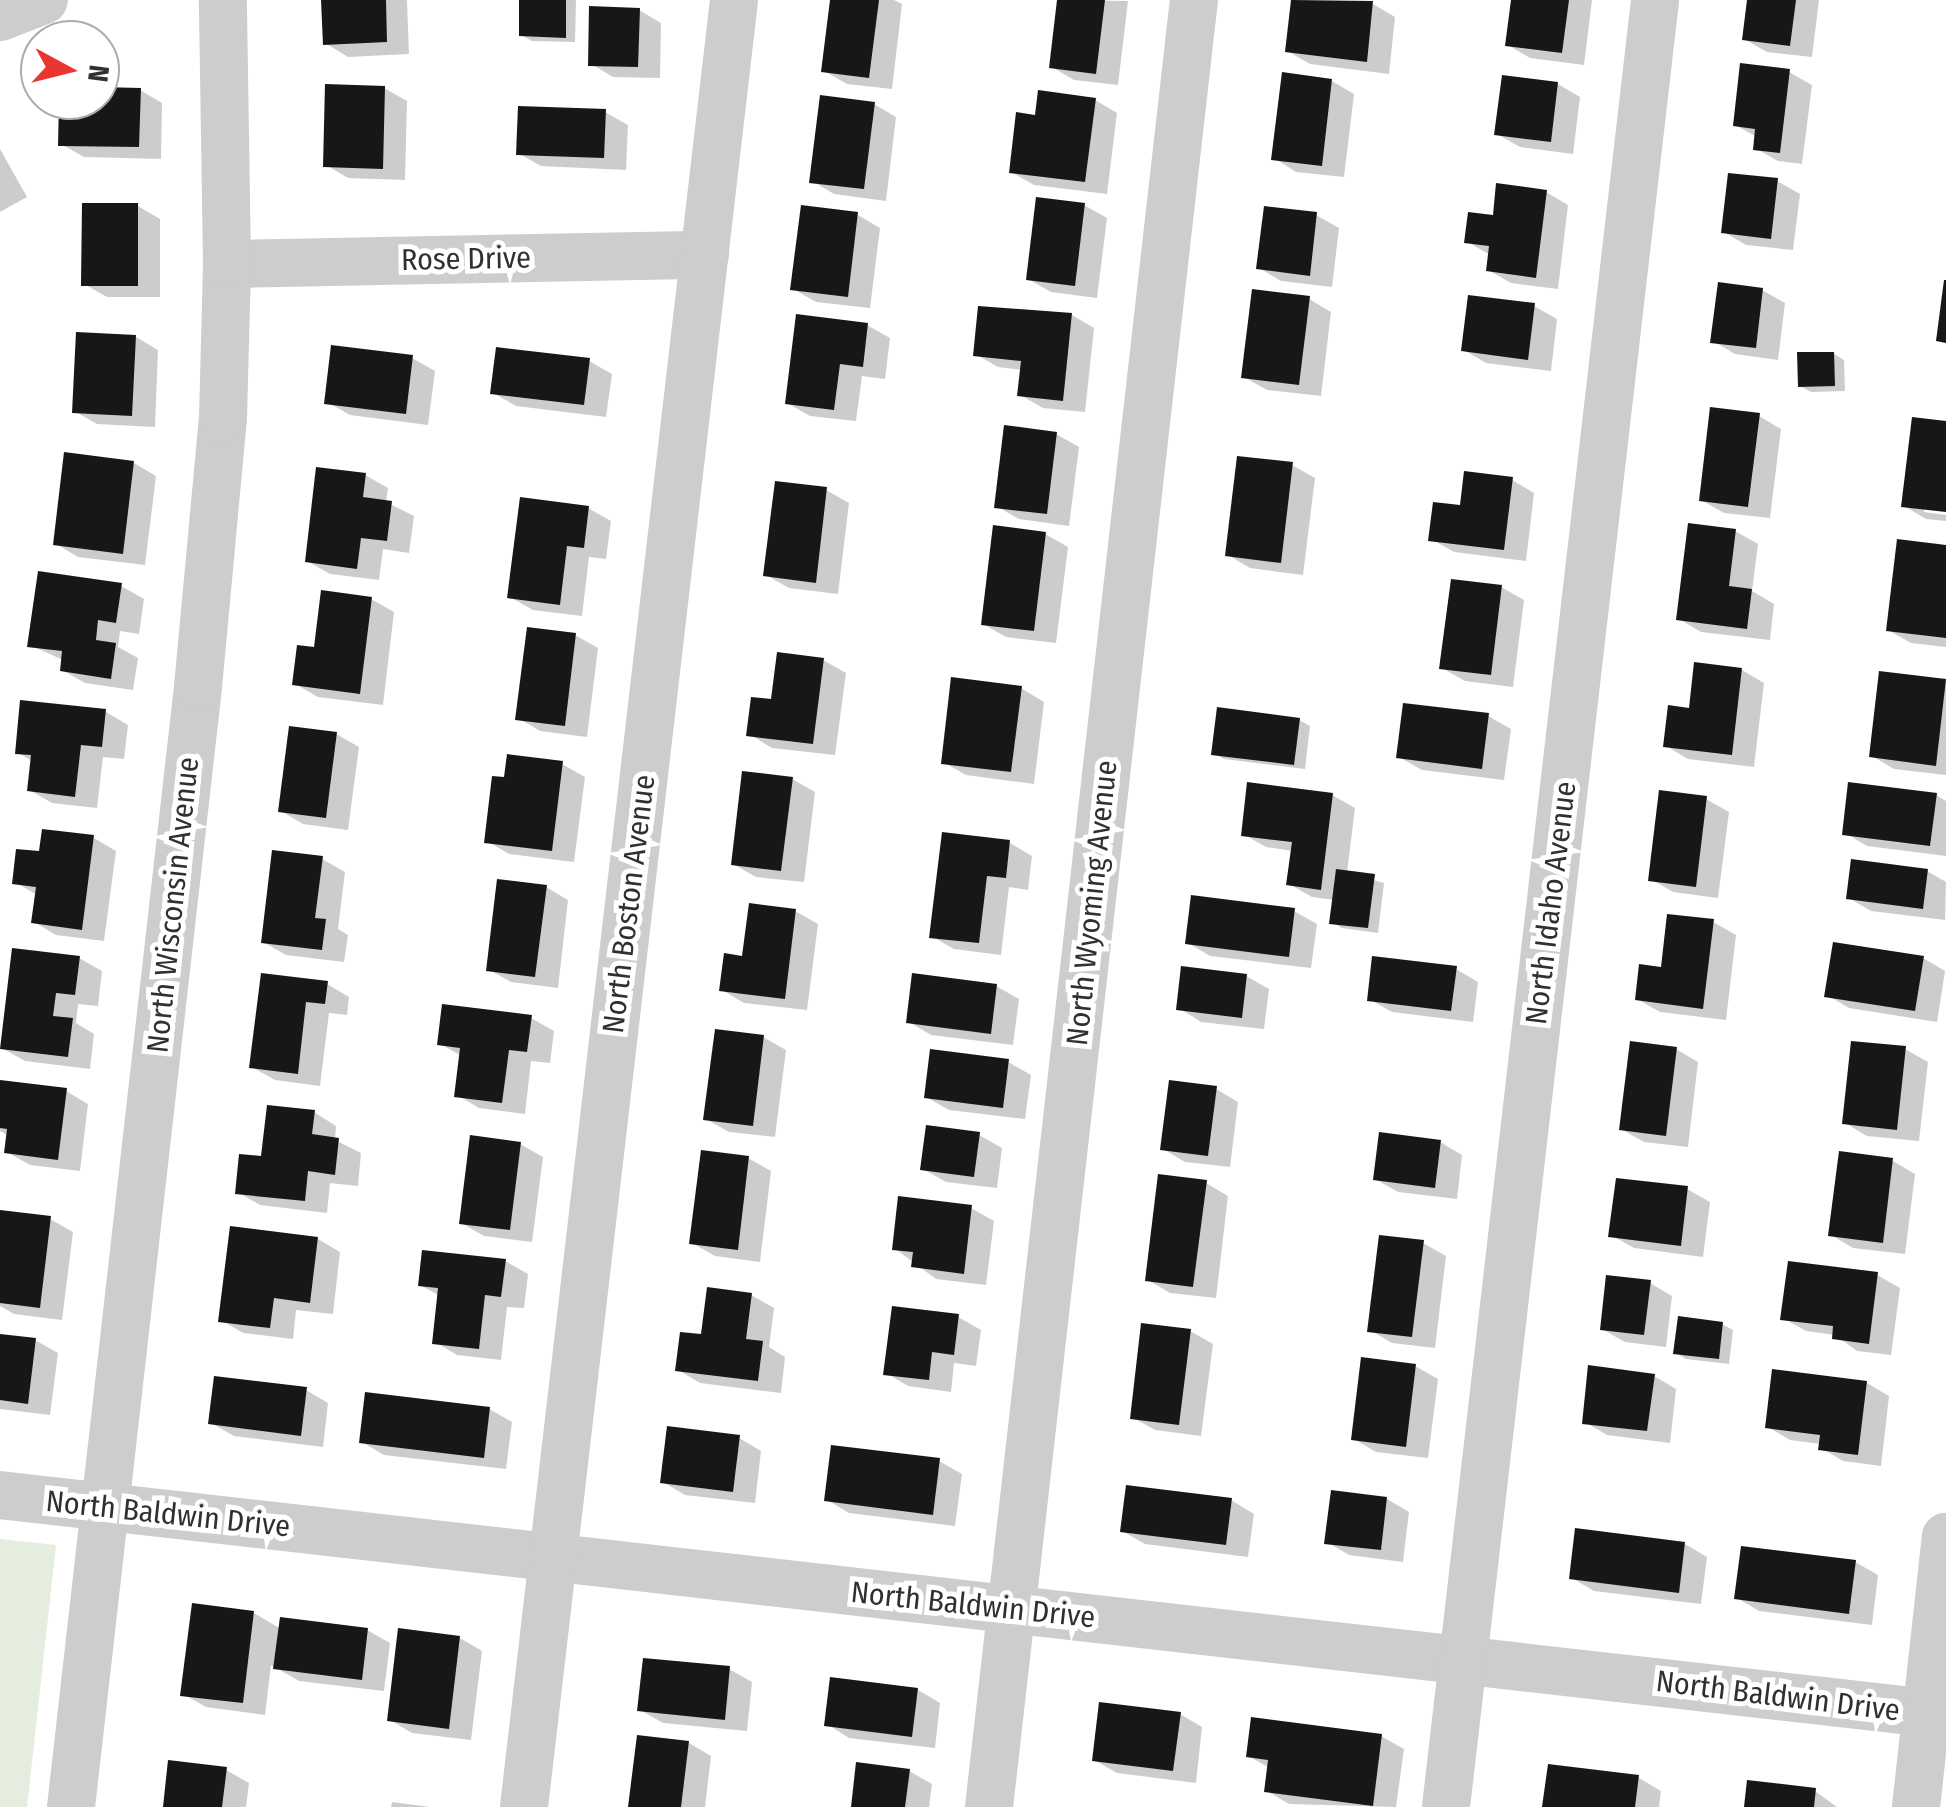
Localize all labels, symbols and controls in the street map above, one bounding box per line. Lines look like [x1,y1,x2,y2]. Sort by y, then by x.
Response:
north arrow [20,20,120,120]
text: N [81,63,116,84]
street label: Rose Drive [401,240,531,278]
street label: North Wisconsin Avenue [140,755,206,1055]
street label: North Wyoming Avenue [1059,759,1125,1047]
street label: North Boston Avenue [595,773,663,1035]
street label: North Idaho Avenue [1518,779,1584,1027]
street label: North Baldwin Drive [44,1483,292,1545]
street label: North Baldwin Drive [849,1574,1097,1636]
street label: North Baldwin Drive [1654,1663,1902,1729]

